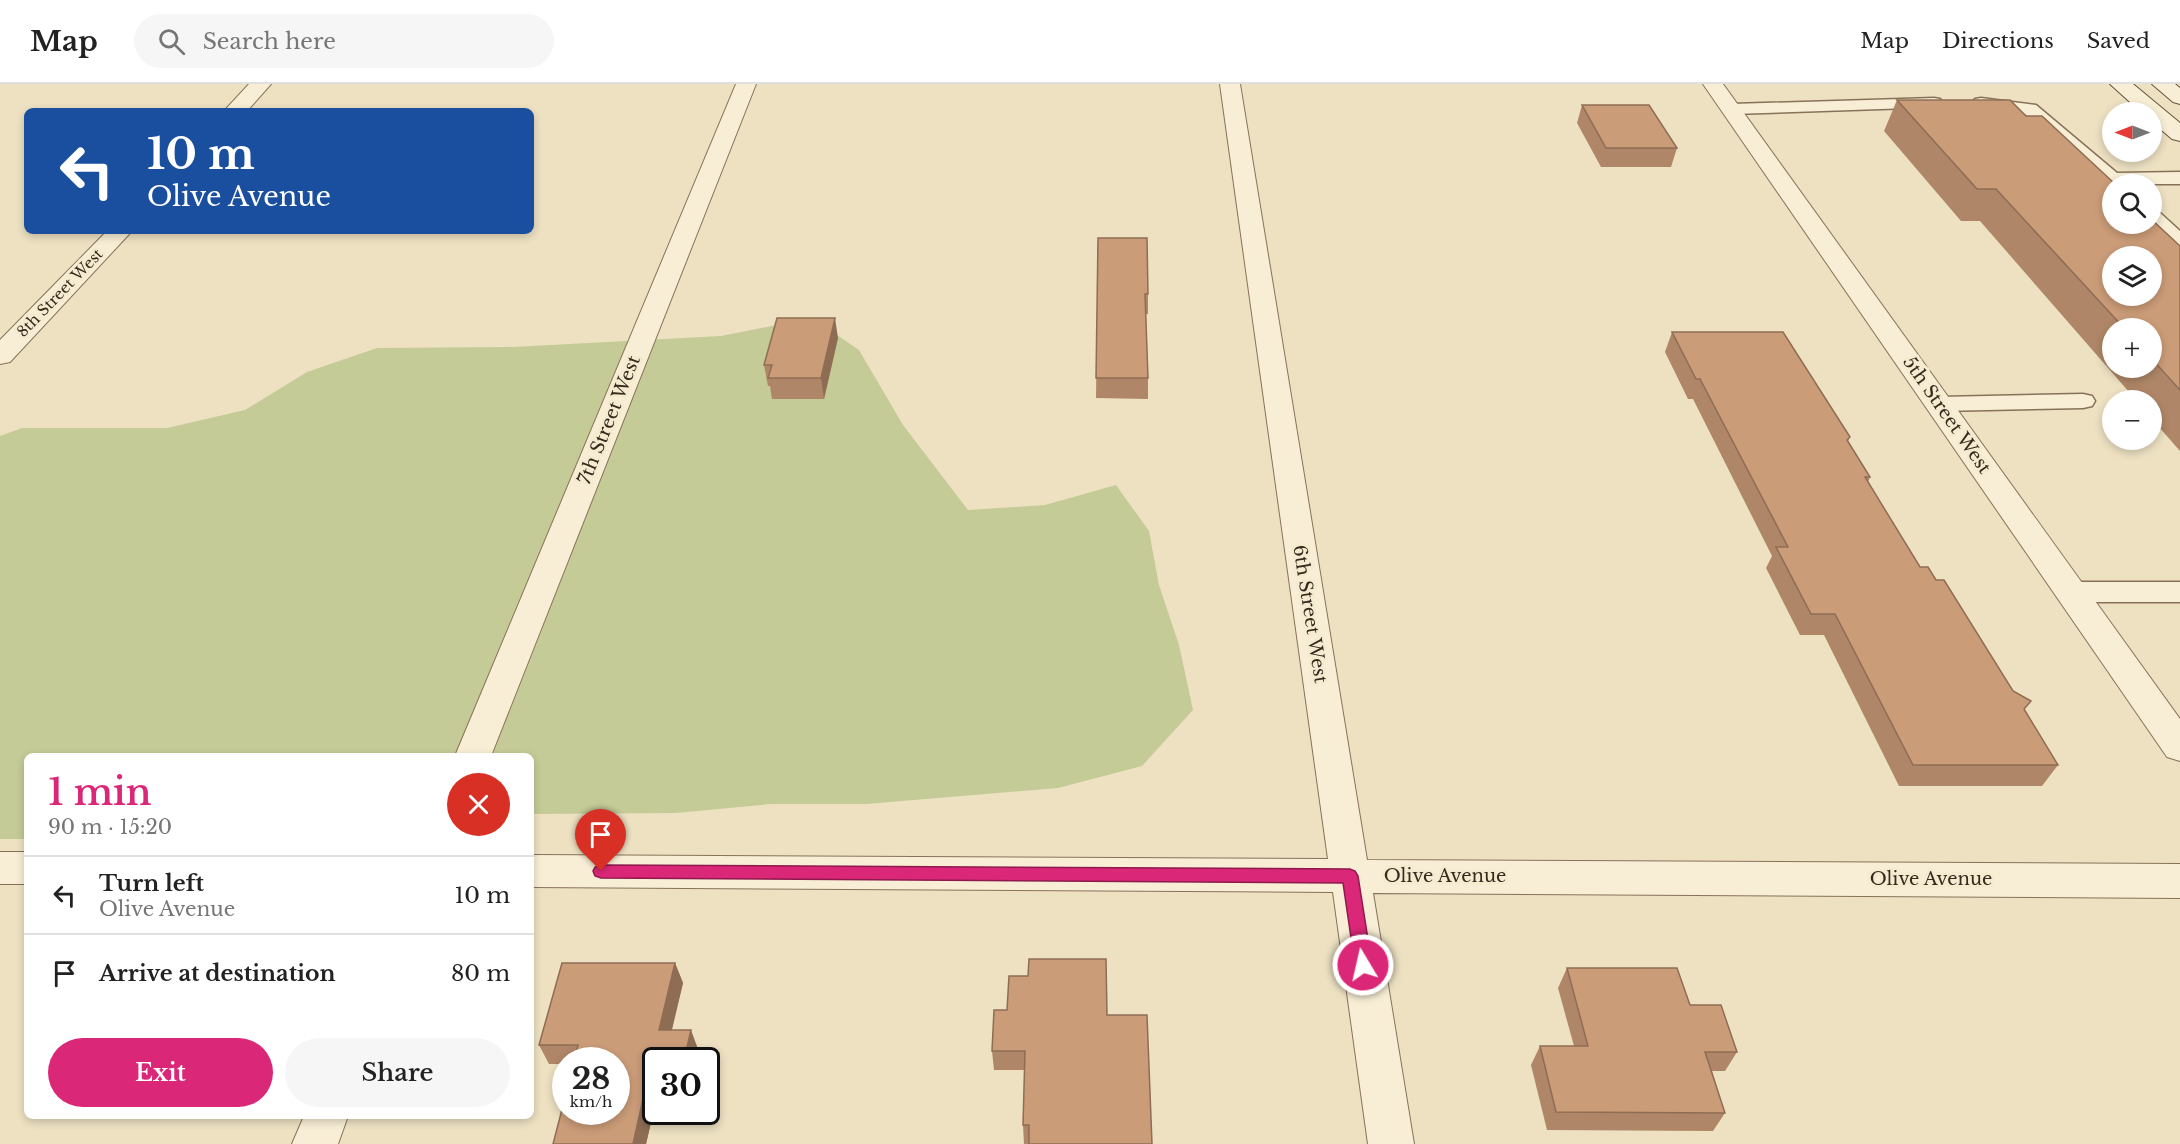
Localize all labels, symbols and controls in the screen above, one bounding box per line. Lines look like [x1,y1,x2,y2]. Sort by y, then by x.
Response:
search box [134,14,554,68]
text: Map [30,24,98,59]
icon: search [155,25,188,58]
text: Search here [203,28,336,55]
text: Map [1860,28,1909,54]
text: Directions [1942,28,2054,54]
text: Saved [2087,28,2150,54]
north arrow [2102,102,2162,162]
map controls [2102,102,2162,450]
text: 10 m [147,128,255,180]
icon: left [48,132,126,210]
button: search [2102,174,2162,234]
text: Olive Avenue [147,180,331,213]
street label: 8th Street West [13,244,107,341]
button: layers [2102,246,2162,306]
button: + [2102,318,2162,378]
street label: 7th Street West [573,352,645,488]
street label: 5th Street West [1898,352,1996,478]
button: − [2102,390,2162,450]
street label: 6th Street West [1288,543,1332,685]
text: 1 min [48,770,152,815]
button: close [447,773,510,836]
pin [575,809,626,871]
text: 90 m · 15:20 [48,815,172,839]
icon: arrive [584,818,617,851]
street label: Olive Avenue [1384,865,1506,887]
street label: Olive Avenue [1870,868,1992,890]
text: Turn left [99,870,204,897]
icon: left [48,879,81,912]
text: 10 m [455,882,510,909]
text: Olive Avenue [99,897,235,921]
position arrow [1331,933,1395,997]
icon: arrive [48,957,81,990]
text: Arrive at destination [99,960,336,987]
text: 80 m [451,960,510,987]
button: Exit [48,1038,273,1107]
button: Share [285,1038,510,1107]
speed limit sign: 30 [642,1047,720,1125]
text: 28 [572,1060,610,1097]
text: km/h [570,1092,612,1111]

